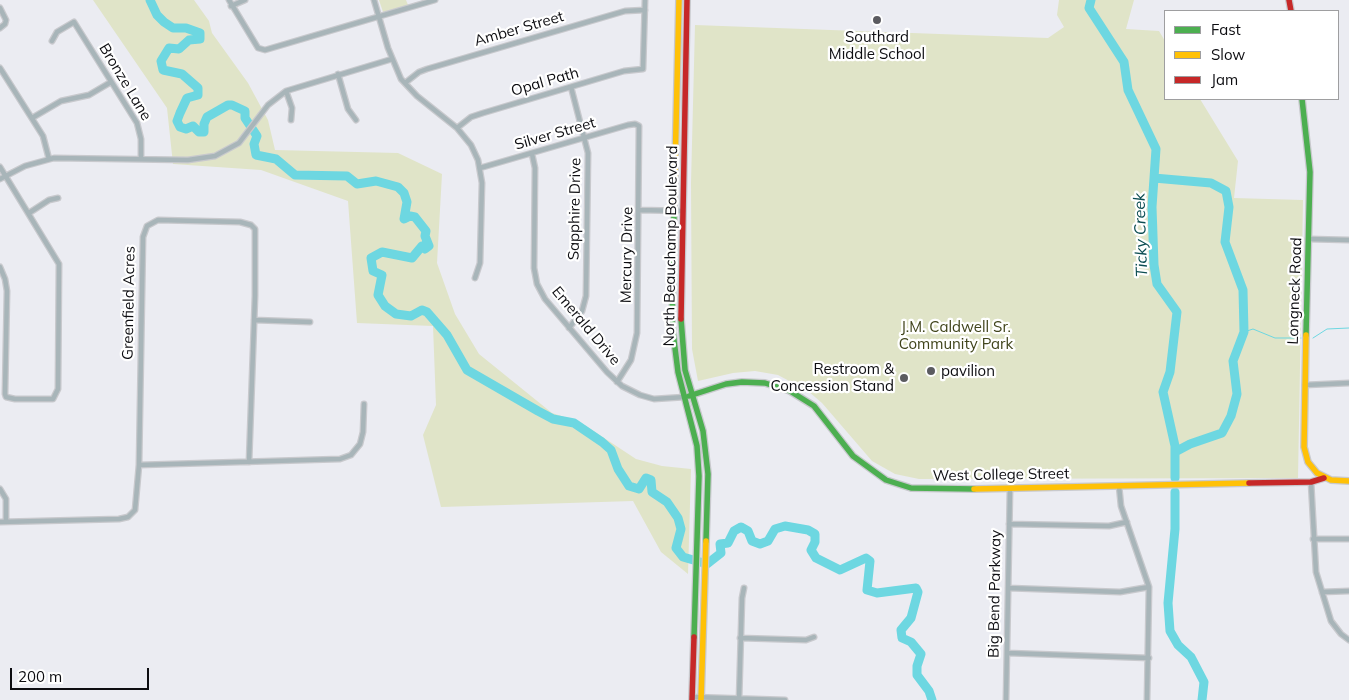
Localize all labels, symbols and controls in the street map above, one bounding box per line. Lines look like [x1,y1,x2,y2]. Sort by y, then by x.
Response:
street label: Amber Street [472,8,566,50]
legend [1164,10,1339,100]
marker: Southard Middle School [871,14,883,26]
text: Fast [1211,20,1241,39]
place label: Southard Middle School [829,28,925,63]
street label: Bronze Lane [95,40,155,124]
text: Slow [1211,45,1245,64]
street label: Opal Path [509,64,581,100]
text: Jam [1211,70,1238,89]
street label: Silver Street [512,114,598,154]
street label: North Beauchamp Boulevard [660,145,682,347]
street label: Sapphire Drive [565,158,585,260]
water label: Ticky Creek [1130,193,1152,277]
street label: Mercury Drive [617,207,637,303]
street label: Longneck Road [1284,237,1306,345]
street label: Greenfield Acres [119,246,139,360]
street label: Emerald Drive [548,283,624,369]
park label: J.M. Caldwell Sr. Community Park [899,318,1013,353]
place label: Restroom & Concession Stand [770,360,894,395]
place label: pavilion [941,362,995,380]
marker: pavilion [925,365,937,377]
marker: Restroom & Concession Stand [898,372,910,384]
street label: West College Street [933,465,1069,485]
street label: Big Bend Parkway [985,530,1005,658]
scale bar [12,658,151,690]
text: 200 m [18,667,62,686]

